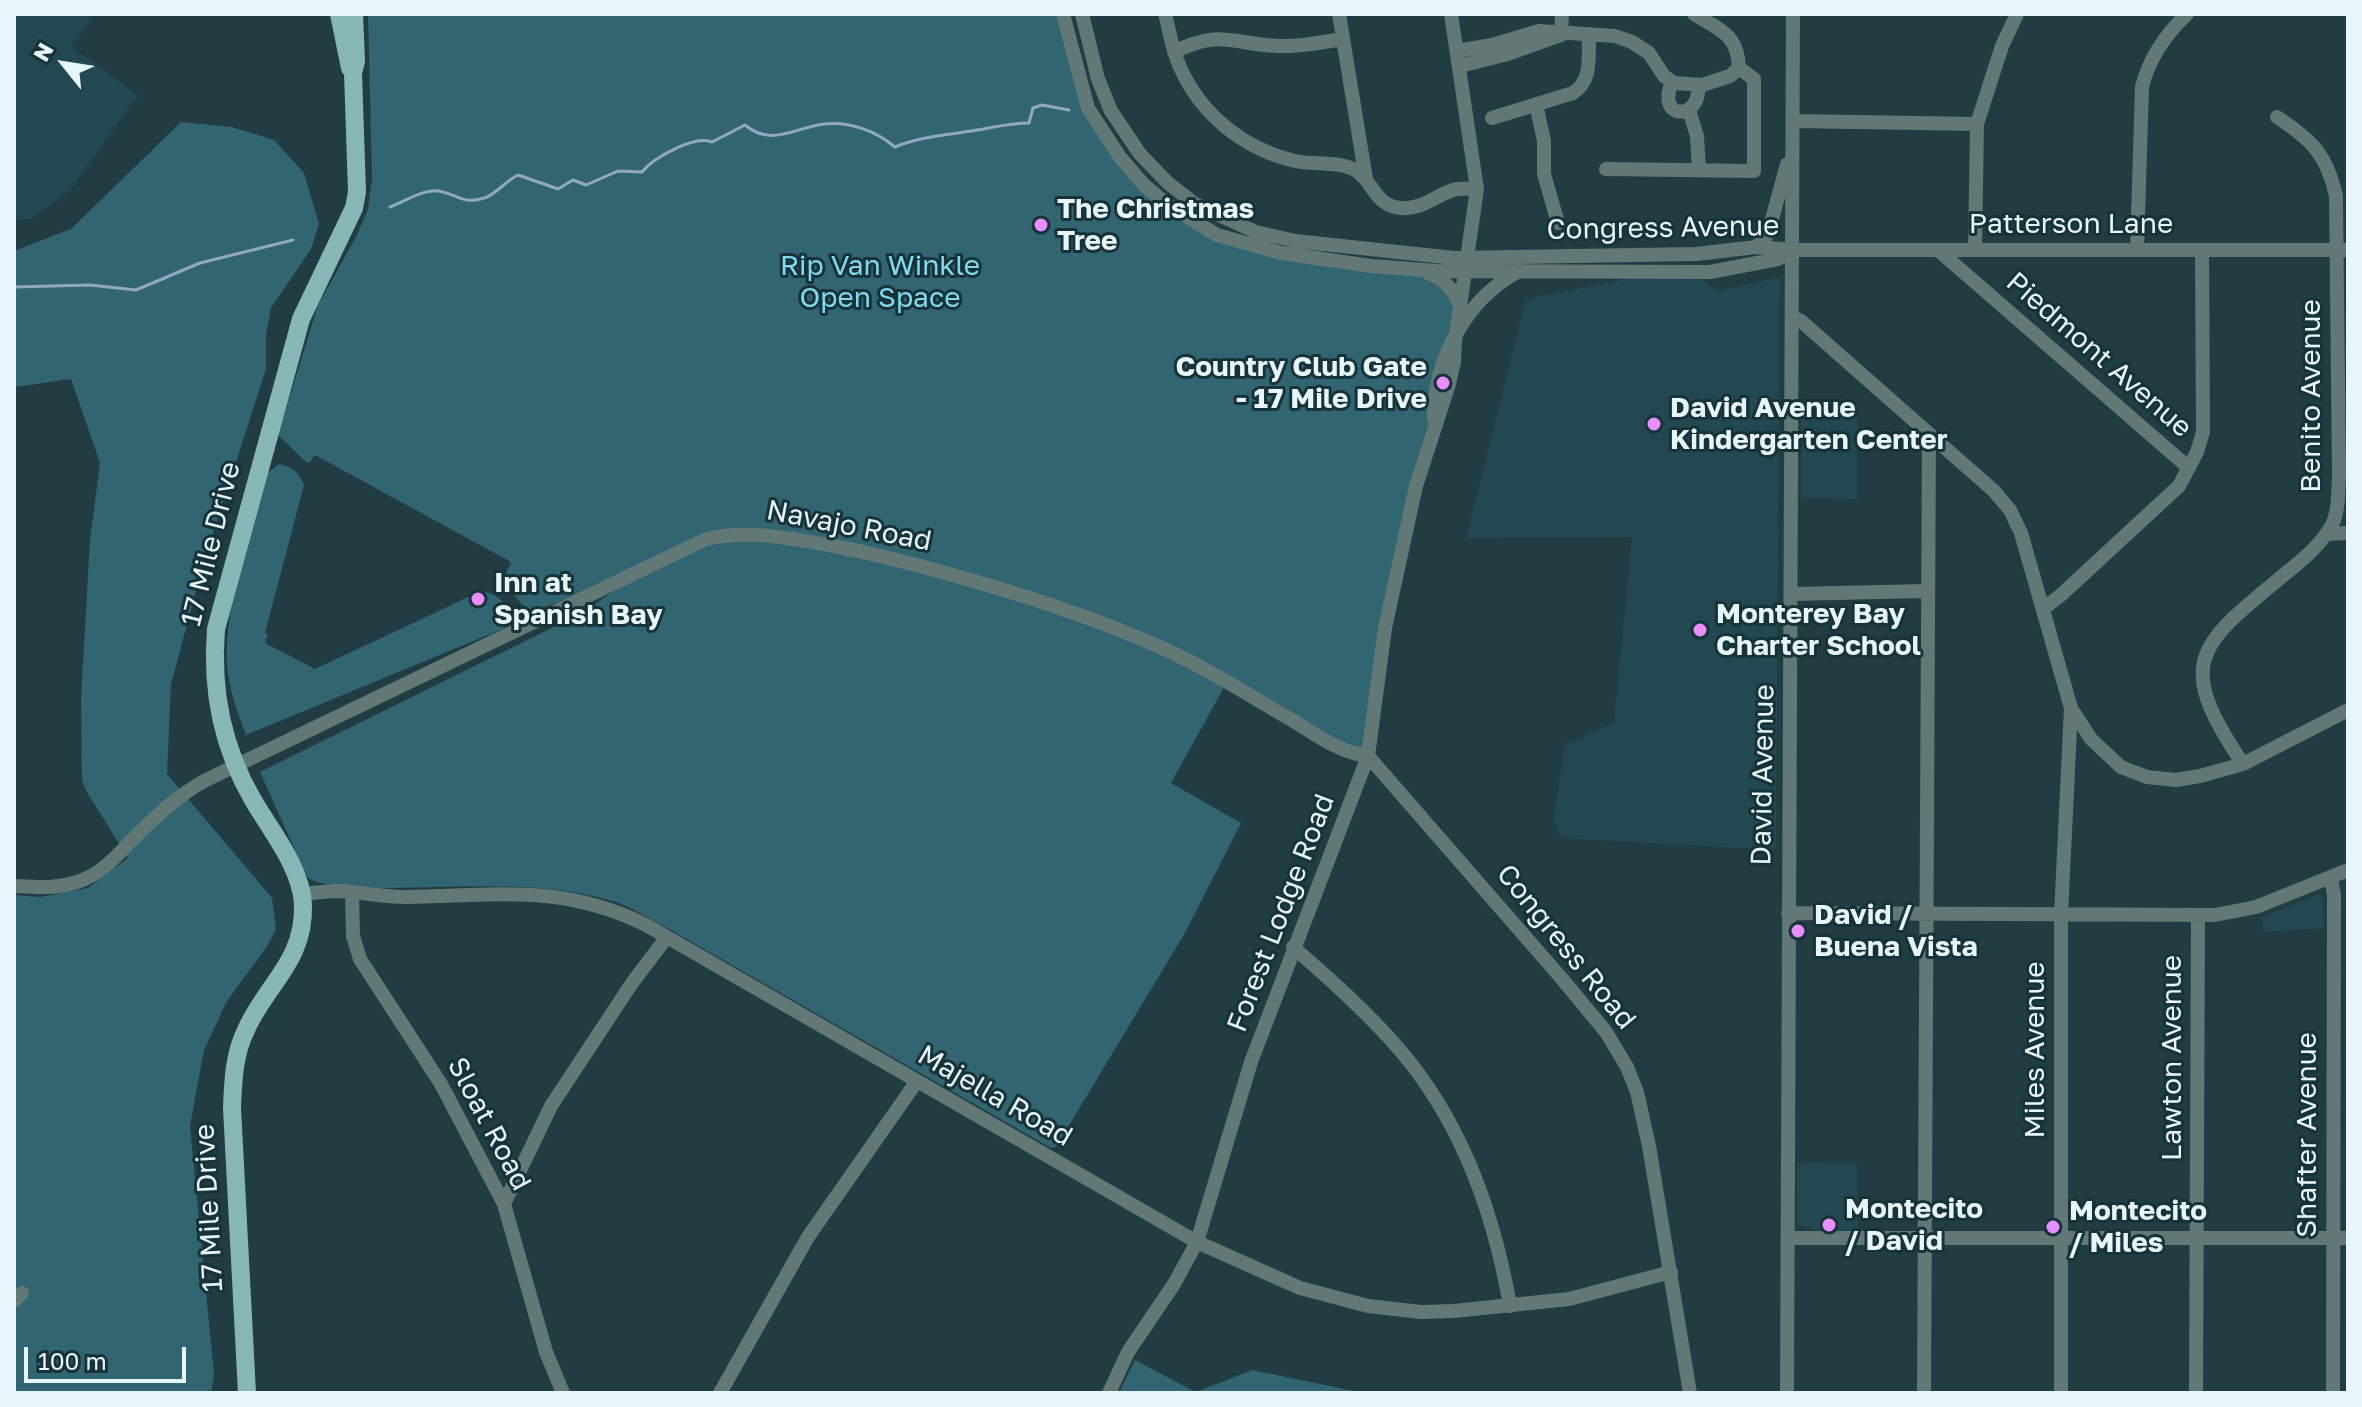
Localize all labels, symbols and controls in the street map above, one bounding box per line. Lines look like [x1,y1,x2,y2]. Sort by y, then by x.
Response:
north arrow [24,24,104,104]
text: N [27,38,59,66]
place label: The Christmas Tree [1057,192,1254,258]
street label: Patterson Lane [1969,207,2173,241]
street label: Congress Avenue [1546,209,1780,247]
marker: The Christmas Tree [1032,216,1050,234]
park label: Rip Van Winkle Open Space [780,249,980,315]
street label: Piedmont Avenue [1999,265,2199,445]
street label: Benito Avenue [2294,299,2328,493]
place label: Country Club Gate - 17 Mile Drive [1175,350,1427,416]
marker: Country Club Gate - 17 Mile Drive [1434,374,1452,392]
place label: David Avenue Kindergarten Center [1670,391,1948,457]
marker: David Avenue Kindergarten Center [1645,415,1663,433]
street label: 17 Mile Drive [174,458,248,630]
street label: Navajo Road [764,494,934,558]
place label: Inn at Spanish Bay [494,566,663,632]
marker: Inn at Spanish Bay [469,590,487,608]
place label: Monterey Bay Charter School [1716,597,1921,663]
marker: Monterey Bay Charter School [1691,621,1709,639]
street label: David Avenue [1745,684,1781,866]
street label: Forest Lodge Road [1220,789,1342,1037]
street label: Congress Road [1489,858,1643,1036]
place label: David / Buena Vista [1814,898,1978,964]
marker: David / Buena Vista [1789,922,1807,940]
street label: Lawton Avenue [2155,955,2189,1161]
street label: Miles Avenue [2018,961,2052,1139]
street label: Shafter Avenue [2290,1032,2324,1238]
street label: Majella Road [912,1038,1078,1154]
street label: Sloat Road [440,1052,538,1196]
street label: 17 Mile Drive [188,1123,230,1293]
place label: Montecito / David [1845,1192,1983,1258]
place label: Montecito / Miles [2069,1194,2207,1260]
marker: Montecito / David [1820,1216,1838,1234]
marker: Montecito / Miles [2044,1218,2062,1236]
scale bar [28,1331,190,1381]
text: 100 m [38,1346,107,1375]

